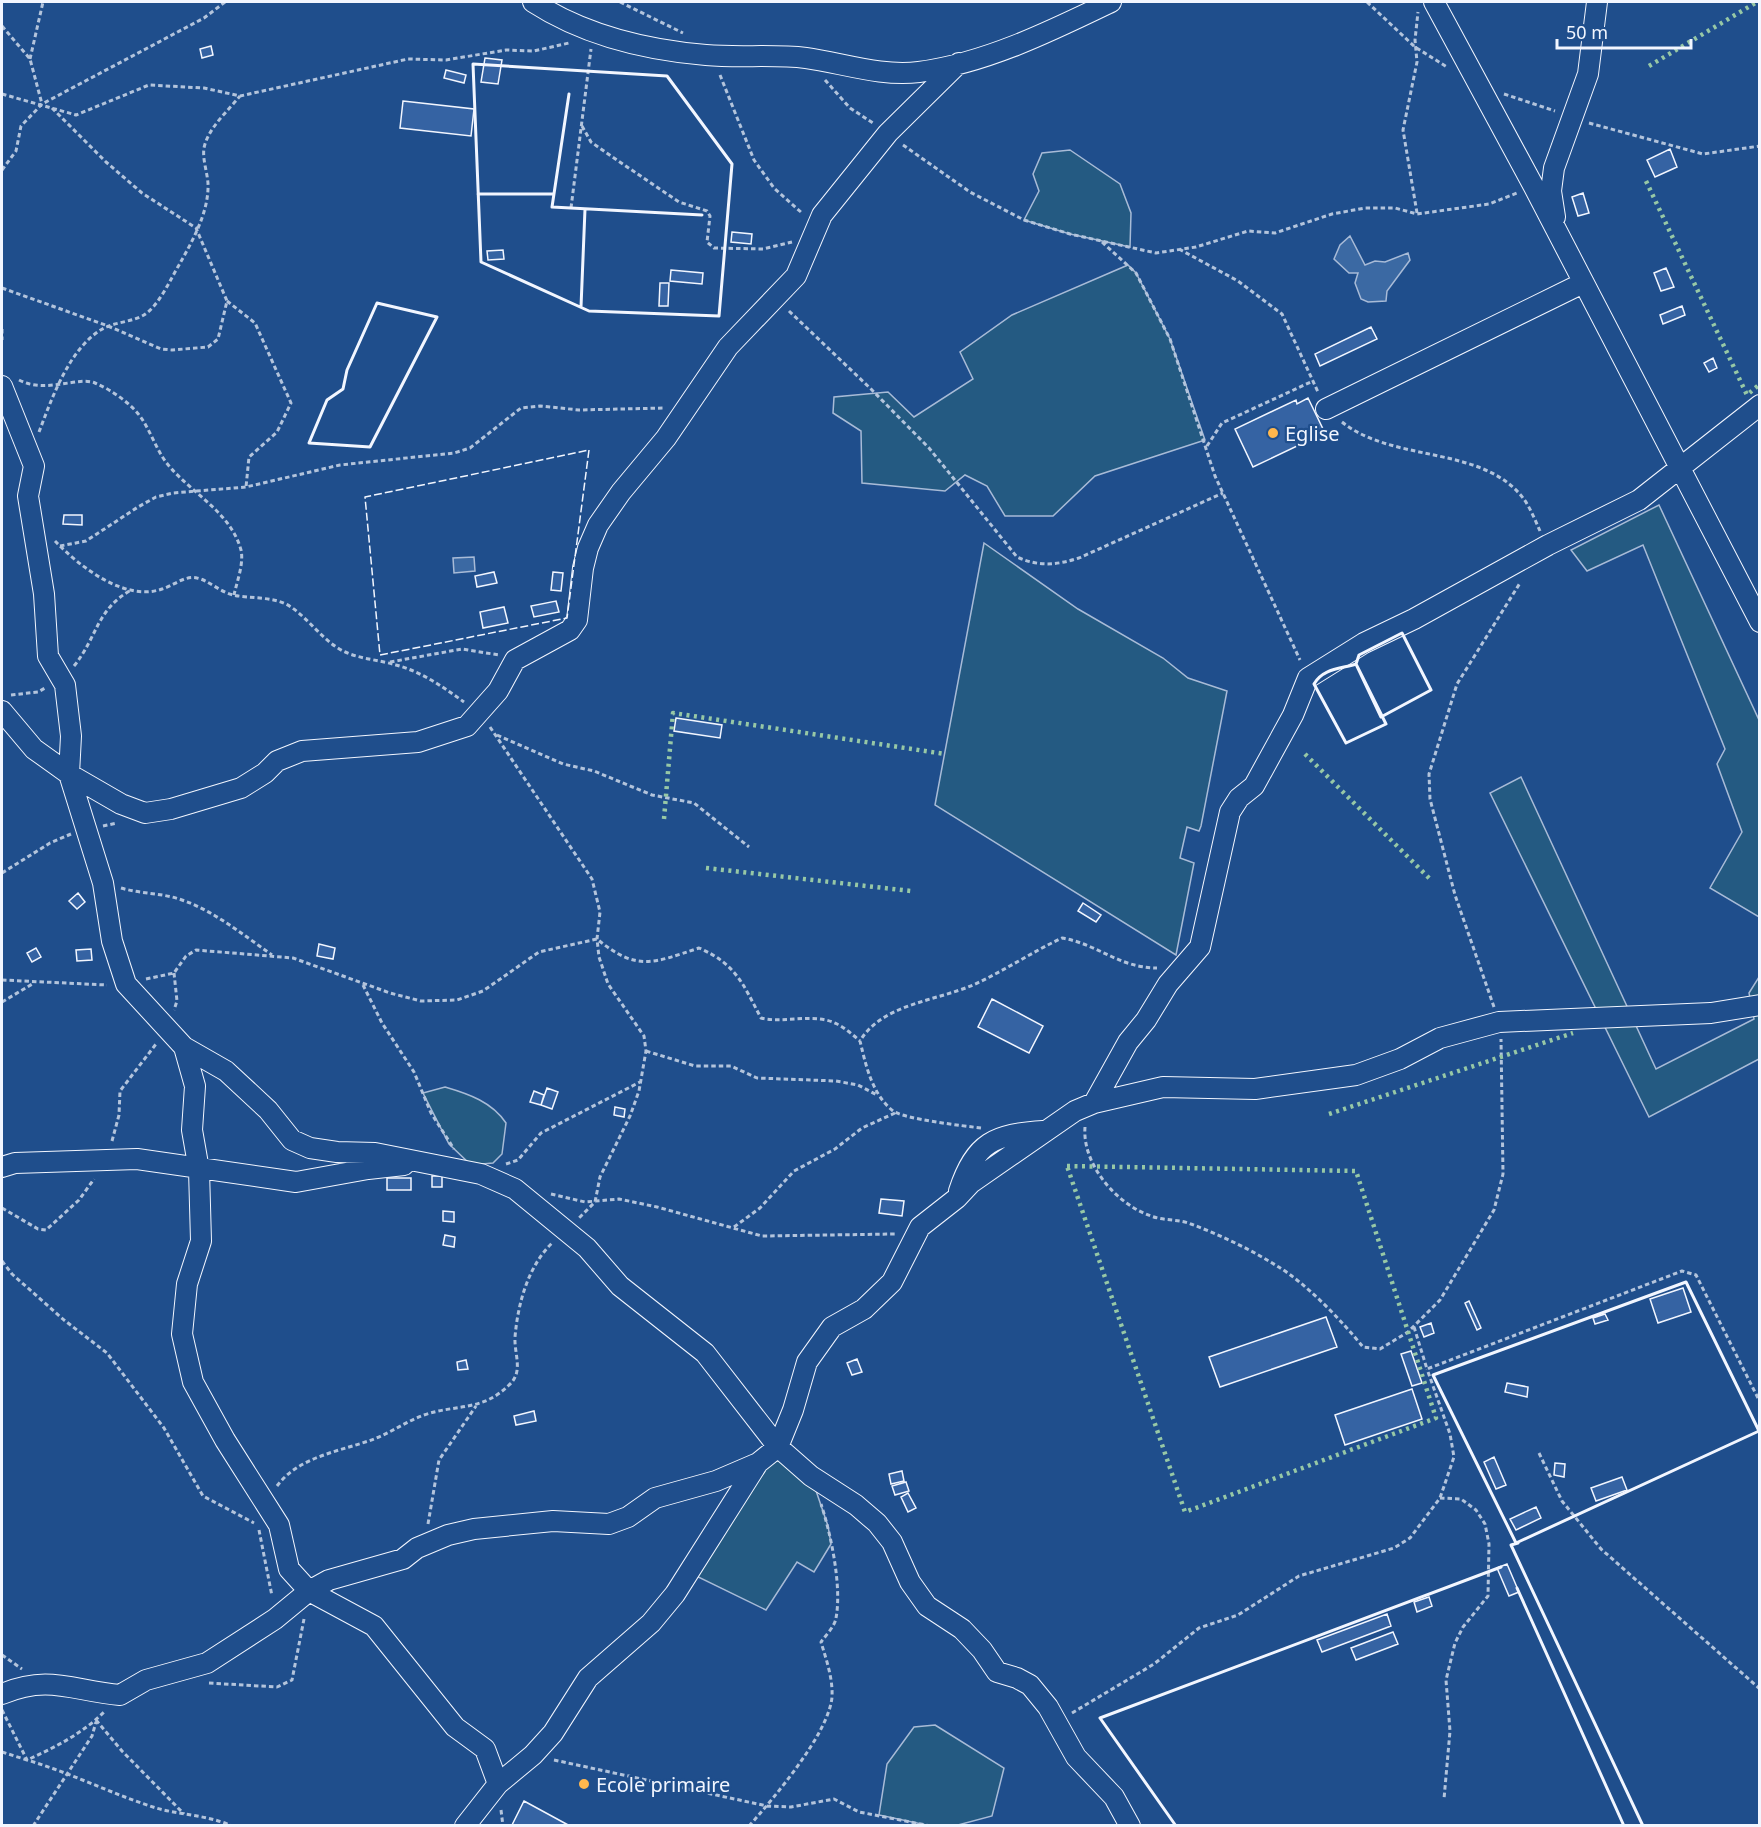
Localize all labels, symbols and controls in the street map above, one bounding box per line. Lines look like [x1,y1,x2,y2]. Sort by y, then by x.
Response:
scale bar [1557,12,1690,50]
text: 50 m [1566,20,1608,44]
place label: Eglise [1285,420,1340,447]
marker: Eglise [1266,426,1280,440]
place label: Ecole primaire [596,1771,730,1798]
marker: Ecole primaire [577,1777,591,1791]

